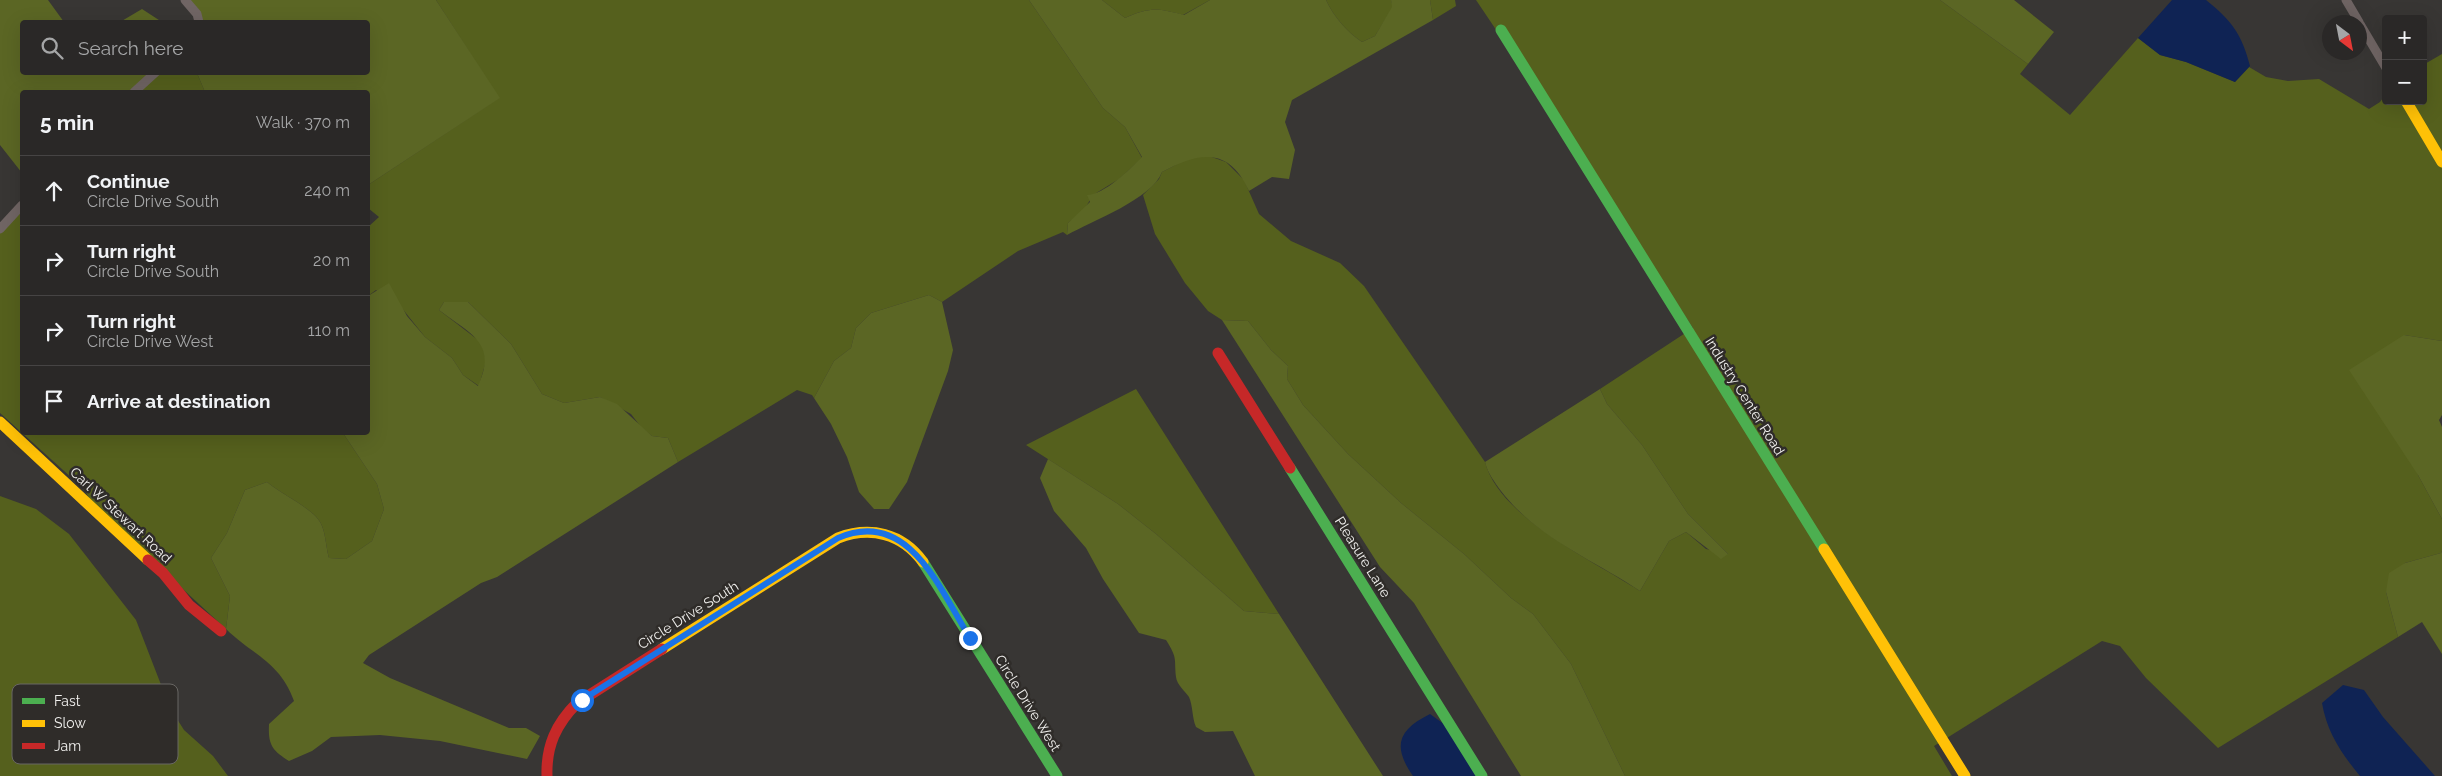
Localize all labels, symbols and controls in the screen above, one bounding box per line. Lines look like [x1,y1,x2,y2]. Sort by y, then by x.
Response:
north arrow [2322,15,2367,60]
map controls [2382,15,2427,105]
button: + [2382,15,2427,60]
search box [20,20,370,75]
icon: search [38,34,66,62]
text: Search here [78,37,184,59]
button: − [2382,60,2427,105]
text: 5 min [40,110,94,135]
text: Walk · 370 m [256,113,350,132]
text: Continue [87,170,170,192]
icon: ahead [40,177,68,205]
text: 240 m [304,181,350,200]
text: Circle Drive South [87,192,219,211]
text: Turn right [87,240,176,262]
icon: right [40,247,68,275]
text: 20 m [313,251,350,270]
text: Circle Drive South [87,262,219,281]
text: Turn right [87,310,176,332]
icon: right [40,317,68,345]
text: 110 m [308,321,350,340]
text: Circle Drive West [87,332,213,351]
street label: Industry Center Road [1702,334,1788,458]
icon: arrive [40,387,68,415]
text: Arrive at destination [87,390,271,412]
street label: Carl W Stewart Road [67,464,175,566]
street label: Pleasure Lane [1332,514,1394,600]
street label: Circle Drive South [635,578,741,652]
route end [959,627,982,650]
street label: Circle Drive West [992,652,1064,754]
legend [12,684,178,764]
route start [571,689,594,712]
text: Fast [54,693,81,709]
text: Slow [54,715,86,731]
text: Jam [54,738,81,754]

